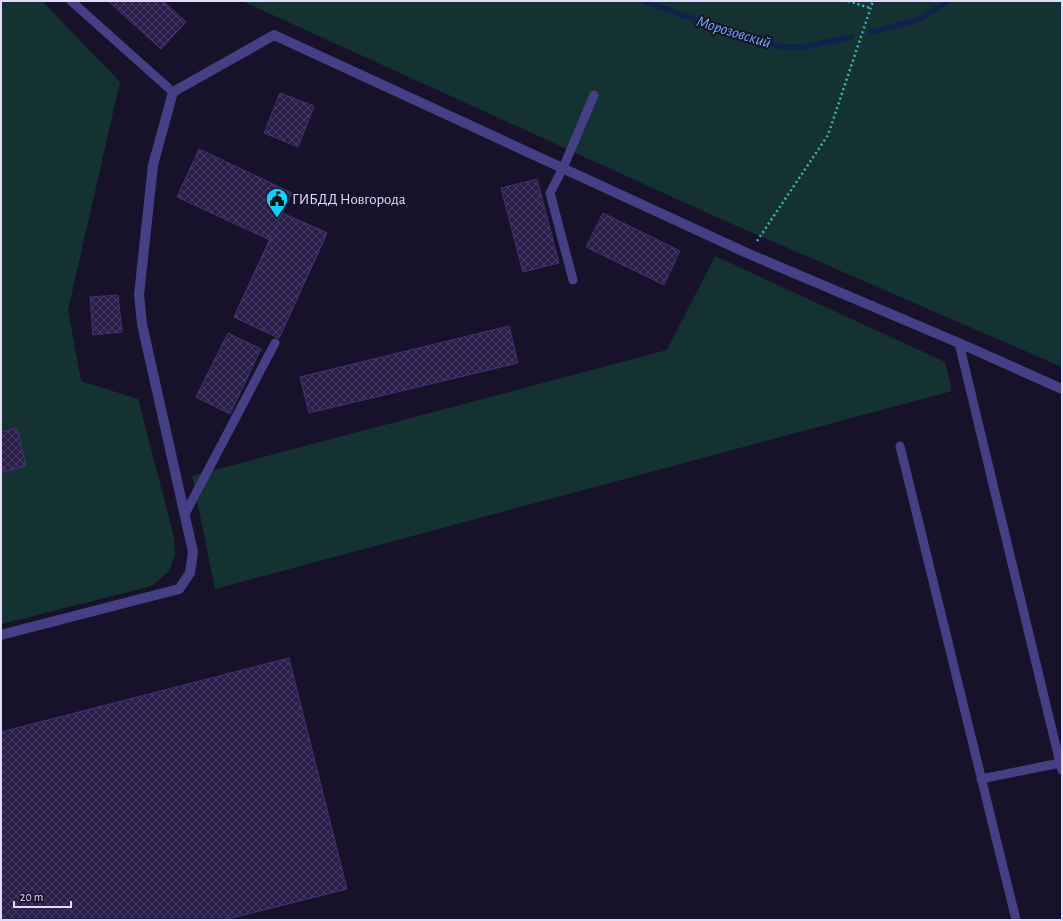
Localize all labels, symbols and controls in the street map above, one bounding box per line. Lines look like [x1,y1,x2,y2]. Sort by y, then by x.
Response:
water label: Морозовский [694,13,773,52]
public building icon: ГИБДД Новгорода [264,186,290,219]
place label: ГИБДД Новгорода [292,192,406,207]
scale bar [14,883,71,909]
text: 20 m [20,891,43,903]

